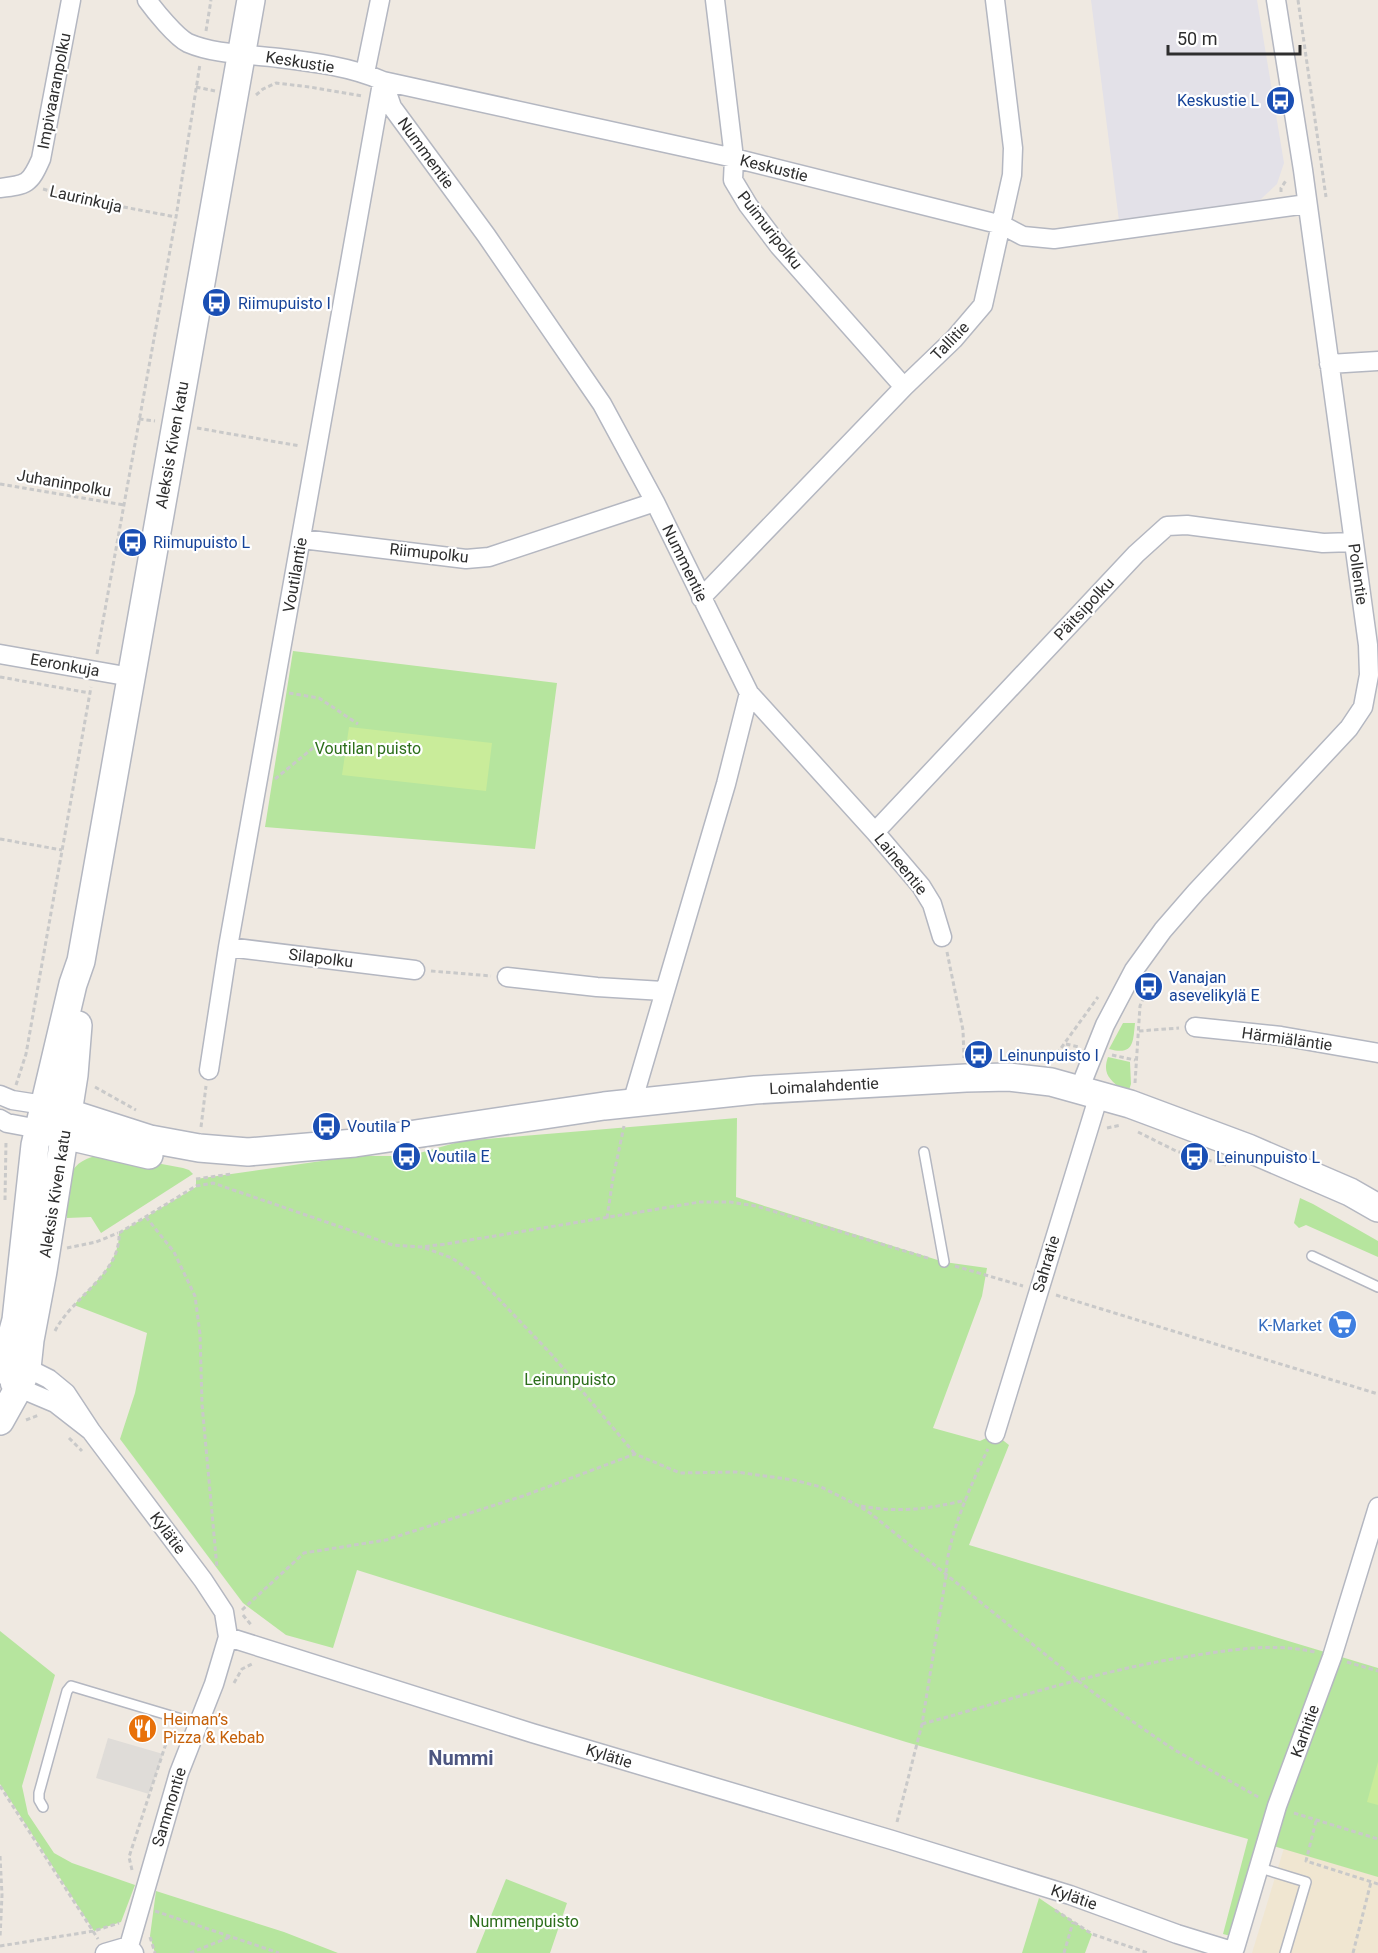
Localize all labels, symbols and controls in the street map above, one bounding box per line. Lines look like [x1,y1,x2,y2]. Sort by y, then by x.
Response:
scale bar [1168,18,1300,56]
text: 50 m [1177,28,1217,49]
street label: Impivaaranpolku [33,31,75,151]
street label: Keskustie [264,47,336,77]
bus stop icon: Keskustie L [1264,84,1296,116]
place label: Keskustie L [1177,91,1259,110]
street label: Nummentie [394,114,458,192]
street label: Keskustie [738,150,810,186]
street label: Laurinkuja [48,181,124,217]
street label: Puimuripolku [734,187,806,273]
bus stop icon: Riimupuisto I [201,287,233,319]
place label: Riimupuisto I [238,294,331,313]
street label: Tallitie [927,318,973,364]
street label: Aleksis Kiven katu [151,380,193,510]
street label: Juhaninpolku [15,465,113,501]
street label: Nummentie [658,521,712,605]
bus stop icon: Riimupuisto L [116,526,148,558]
place label: Riimupuisto L [153,533,251,552]
street label: Voutilantie [279,536,311,614]
street label: Riimupolku [389,539,469,567]
street label: Pollentie [1344,542,1372,606]
street label: Päitsipolku [1050,574,1118,644]
street label: Eeronkuja [29,650,101,680]
park label: Voutilan puisto [315,739,421,758]
street label: Laineentie [870,829,932,899]
street label: Silapolku [288,945,354,971]
place label: Vanajan asevelikylä E [1169,968,1260,1005]
bus stop icon: Vanajan asevelikylä E [1132,970,1164,1002]
street label: Härmiäläntie [1241,1023,1333,1055]
bus stop icon: Leinunpuisto I [962,1039,994,1071]
place label: Leinunpuisto I [999,1046,1099,1065]
street label: Loimalahdentie [769,1074,879,1098]
bus stop icon: Voutila P [310,1110,342,1142]
place label: Voutila P [347,1117,411,1136]
street label: Aleksis Kiven katu [36,1129,74,1259]
bus stop icon: Voutila E [390,1140,422,1172]
bus stop icon: Leinunpuisto L [1179,1141,1211,1173]
place label: Voutila E [427,1147,490,1166]
place label: Leinunpuisto L [1216,1148,1321,1167]
street label: Sahratie [1028,1233,1064,1295]
supermarket icon: K-Market [1327,1309,1359,1341]
place label: K-Market [1258,1316,1322,1335]
park label: Leinunpuisto [524,1370,616,1389]
street label: Kylätie [146,1508,190,1558]
street label: Karhitie [1287,1702,1323,1760]
place label: Heiman’s Pizza & Kebab [163,1710,264,1747]
restaurant icon: Heiman’s Pizza & Kebab [126,1712,158,1744]
street label: Kylätie [584,1740,634,1772]
district label: Nummi [428,1746,494,1770]
street label: Sammontie [148,1765,190,1849]
street label: Kylätie [1048,1880,1100,1914]
park label: Nummenpuisto [469,1912,579,1931]

